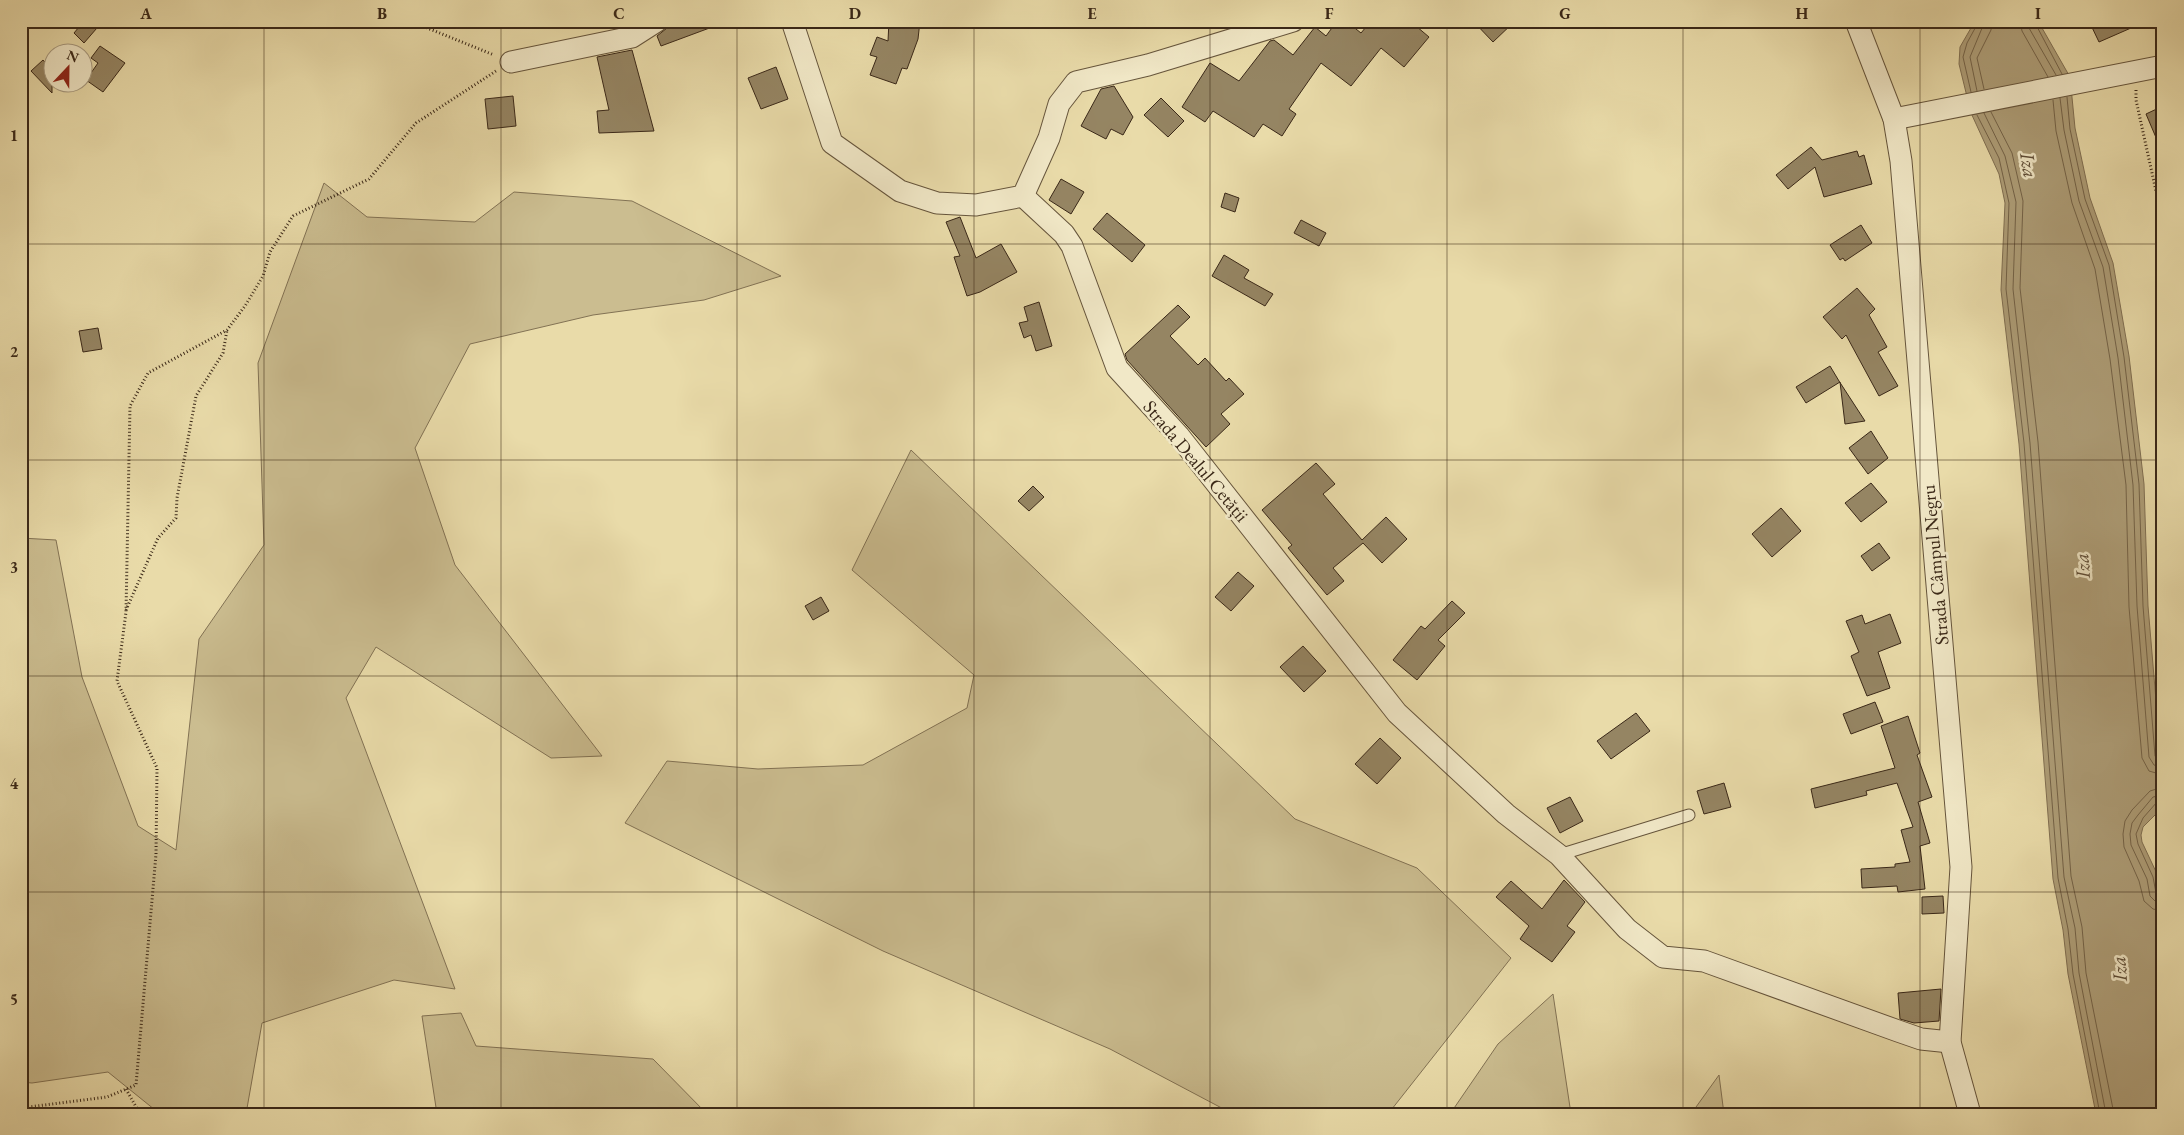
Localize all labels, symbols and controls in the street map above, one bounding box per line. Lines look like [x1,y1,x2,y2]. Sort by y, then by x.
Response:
text: A [139,3,152,24]
text: B [377,3,387,24]
text: C [613,3,625,24]
text: D [849,3,861,24]
text: E [1087,3,1097,24]
text: F [1325,3,1334,24]
text: G [1559,3,1571,24]
text: H [1796,3,1809,24]
text: I [2035,3,2041,24]
north arrow [42,42,92,92]
text: N [64,45,82,67]
text: 1 [10,125,18,146]
water label: Iza [2014,149,2044,180]
text: 2 [10,341,19,362]
street label: Strada Dealul Cetății [1138,395,1255,527]
street label: Strada Câmpul Negru [1916,484,1954,646]
water label: Iza [2068,552,2096,581]
text: 3 [10,557,18,578]
text: 4 [10,773,19,794]
water label: Iza [2105,955,2133,984]
text: 5 [10,989,18,1010]

